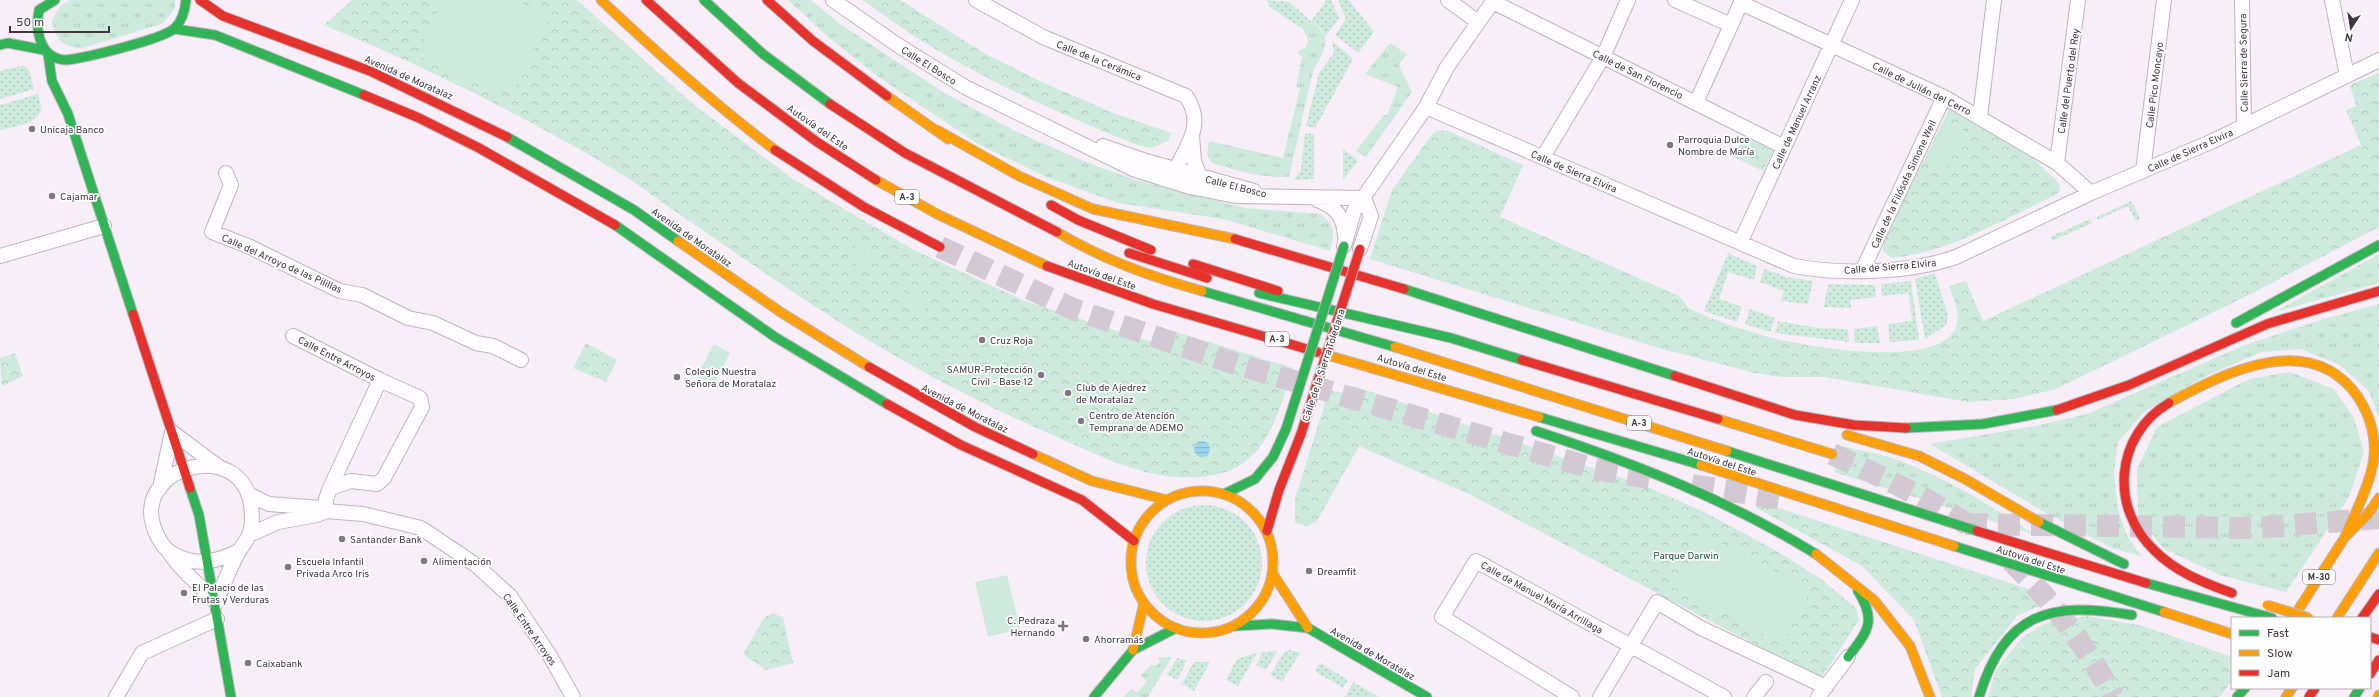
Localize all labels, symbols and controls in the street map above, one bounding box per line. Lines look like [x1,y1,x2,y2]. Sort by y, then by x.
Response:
scale bar [10,8,109,34]
north arrow [2331,8,2371,48]
street label: Calle Sierra de Segura [2237,13,2252,113]
text: 50 m [16,15,44,31]
street label: Calle del Puerto del Rey [2056,28,2083,135]
text: N [2344,29,2354,44]
street label: Calle de la Cerámica [1054,38,1143,84]
street label: Calle Pico Moncayo [2144,41,2167,129]
street label: Calle El Bosco [898,44,959,89]
street label: Calle de San Florencio [1590,48,1685,103]
street label: Avenida de Moratalaz [362,53,455,104]
street label: Calle de Julián del Cerro [1870,60,1973,119]
street label: Calle de Manuel Arranz [1770,73,1825,172]
street label: Autovía del Este [784,102,850,154]
street label: Calle de la Filósofa Simone Weil [1869,118,1940,251]
marker: Unicaja Banco [27,124,37,134]
place label: Unicaja Banco [40,124,105,137]
street label: Calle de Sierra Elvira [2146,127,2235,176]
place label: Parroquia Dulce Nombre de María [1678,134,1754,159]
marker: Parroquia Dulce Nombre de María [1665,140,1675,150]
street label: Calle de Sierra Elvira [1528,148,1618,196]
street label: Calle El Bosco [1203,174,1268,201]
road number: A-3 [895,190,919,204]
marker: Cajamar [47,191,57,201]
place label: Cajamar [60,191,98,204]
street label: Avenida de Moratalaz [648,205,734,271]
street label: Calle del Arroyo de las Pilillas [219,232,344,297]
street label: Autovía del Este [1065,257,1138,294]
street label: Calle de Sierra Elvira [1844,257,1937,278]
street label: Calle de la Sierra Toledana [1300,307,1349,423]
road number: A-3 [1265,332,1289,346]
street label: Calle Entre Arroyos [295,334,378,385]
marker: Cruz Roja [977,335,987,345]
place label: Cruz Roja [990,335,1033,348]
street label: Autovía del Este [1375,352,1448,385]
place label: SAMUR-Protección Civil - Base 12 [947,364,1033,389]
place label: Colegio Nuestra Señora de Moratalaz [685,366,776,391]
marker: SAMUR-Protección Civil - Base 12 [1036,370,1046,380]
marker: Colegio Nuestra Señora de Moratalaz [672,372,682,382]
street label: Avenida de Moratalaz [919,382,1010,437]
place label: Club de Ajedrez de Moratalaz [1076,382,1147,407]
marker: Club de Ajedrez de Moratalaz [1063,388,1073,398]
place label: Centro de Atención Temprana de ADEMO [1089,410,1184,435]
marker: Centro de Atención Temprana de ADEMO [1076,416,1086,426]
road number: A-3 [1627,416,1651,430]
street label: Autovía del Este [1685,445,1758,480]
marker: Santander Bank [337,534,347,544]
place label: Santander Bank [350,534,422,547]
street label: Autovía del Este [1994,543,2067,578]
park label: Parque Darwin [1653,550,1719,563]
place label: Escuela Infantil Privada Arco Iris [296,556,369,581]
marker: Alimentación [419,556,429,566]
place label: Alimentación [432,556,491,569]
street label: Calle de Manuel María Arrillaga [1478,559,1605,637]
marker: Escuela Infantil Privada Arco Iris [283,562,293,572]
marker: Dreamfit [1304,566,1314,576]
place label: Dreamfit [1317,566,1357,579]
road number: M-30 [2303,570,2335,584]
place label: El Palacio de las Frutas y Verduras [192,582,269,607]
marker: El Palacio de las Frutas y Verduras [179,588,189,598]
street label: Calle Entre Arroyos [499,591,559,669]
place label: C. Pedraza Hernando [1007,615,1055,640]
legend [2231,617,2371,689]
marker: C. Pedraza Hernando [1058,621,1068,631]
street label: Avenida de Moratalaz [1327,625,1417,684]
text: Fast [2267,626,2289,642]
marker: Ahorramás [1081,634,1091,644]
place label: Ahorramás [1094,634,1144,647]
text: Slow [2267,646,2293,662]
marker: Caixabank [243,658,253,668]
place label: Caixabank [256,658,303,671]
text: Jam [2267,666,2290,682]

